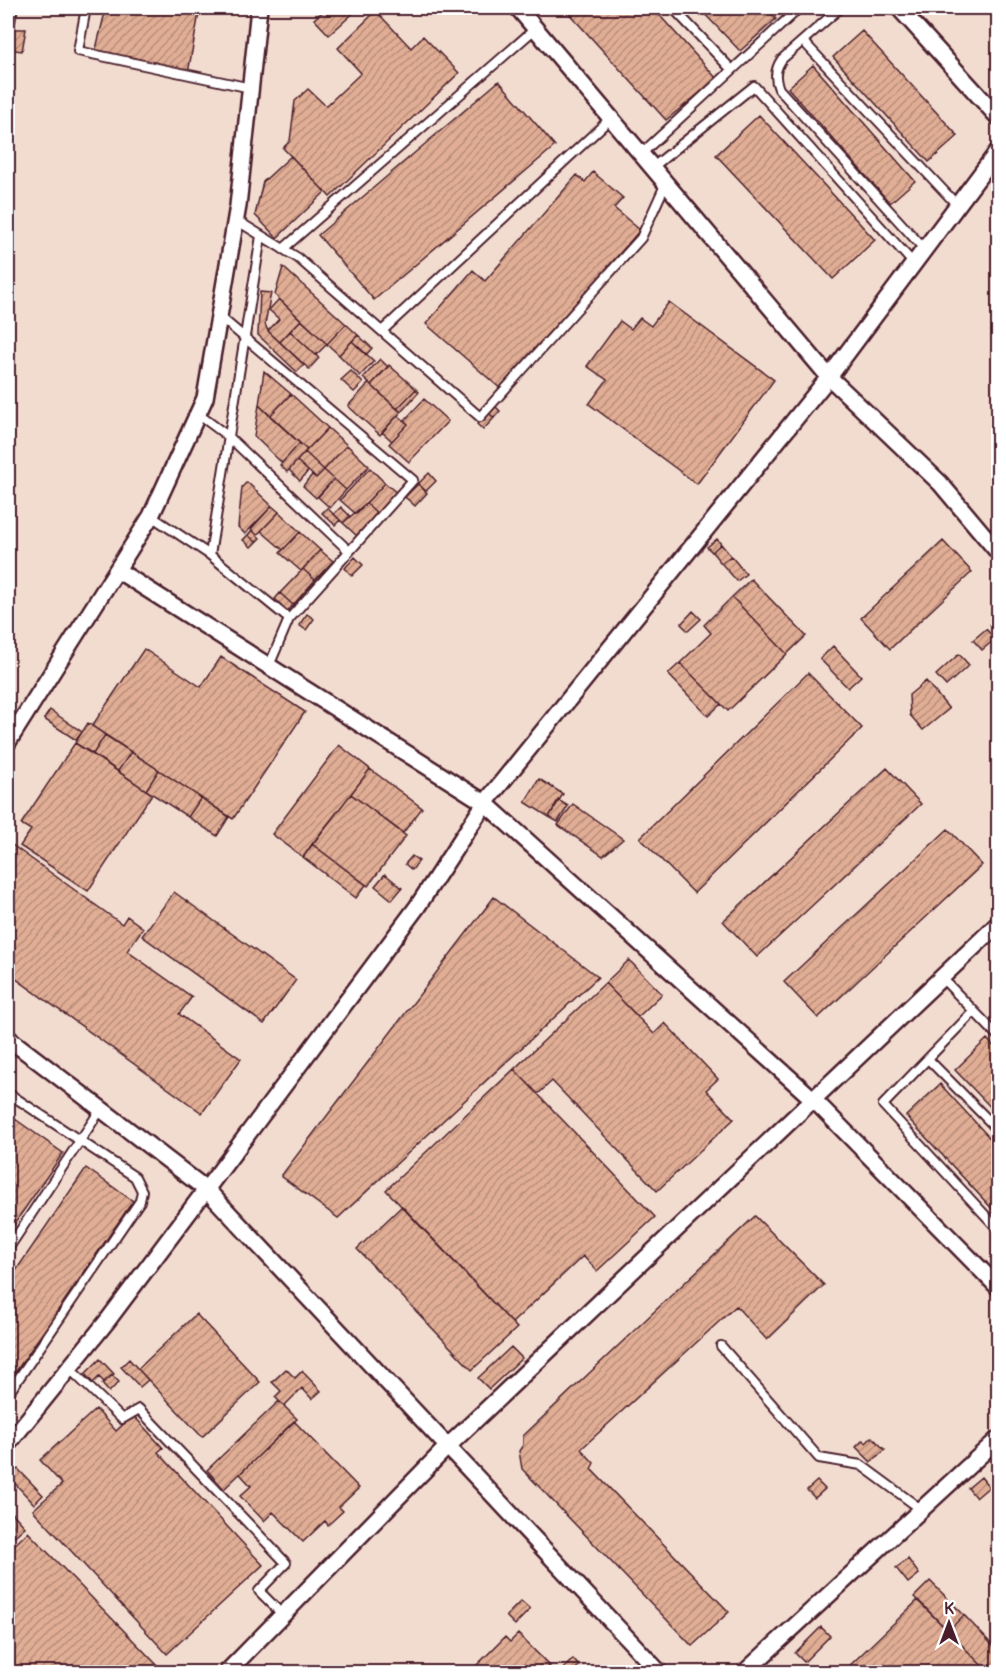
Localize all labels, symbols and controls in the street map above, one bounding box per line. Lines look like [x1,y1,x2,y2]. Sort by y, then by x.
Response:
north arrow [919,1593,979,1653]
text: K [944,1599,954,1619]

